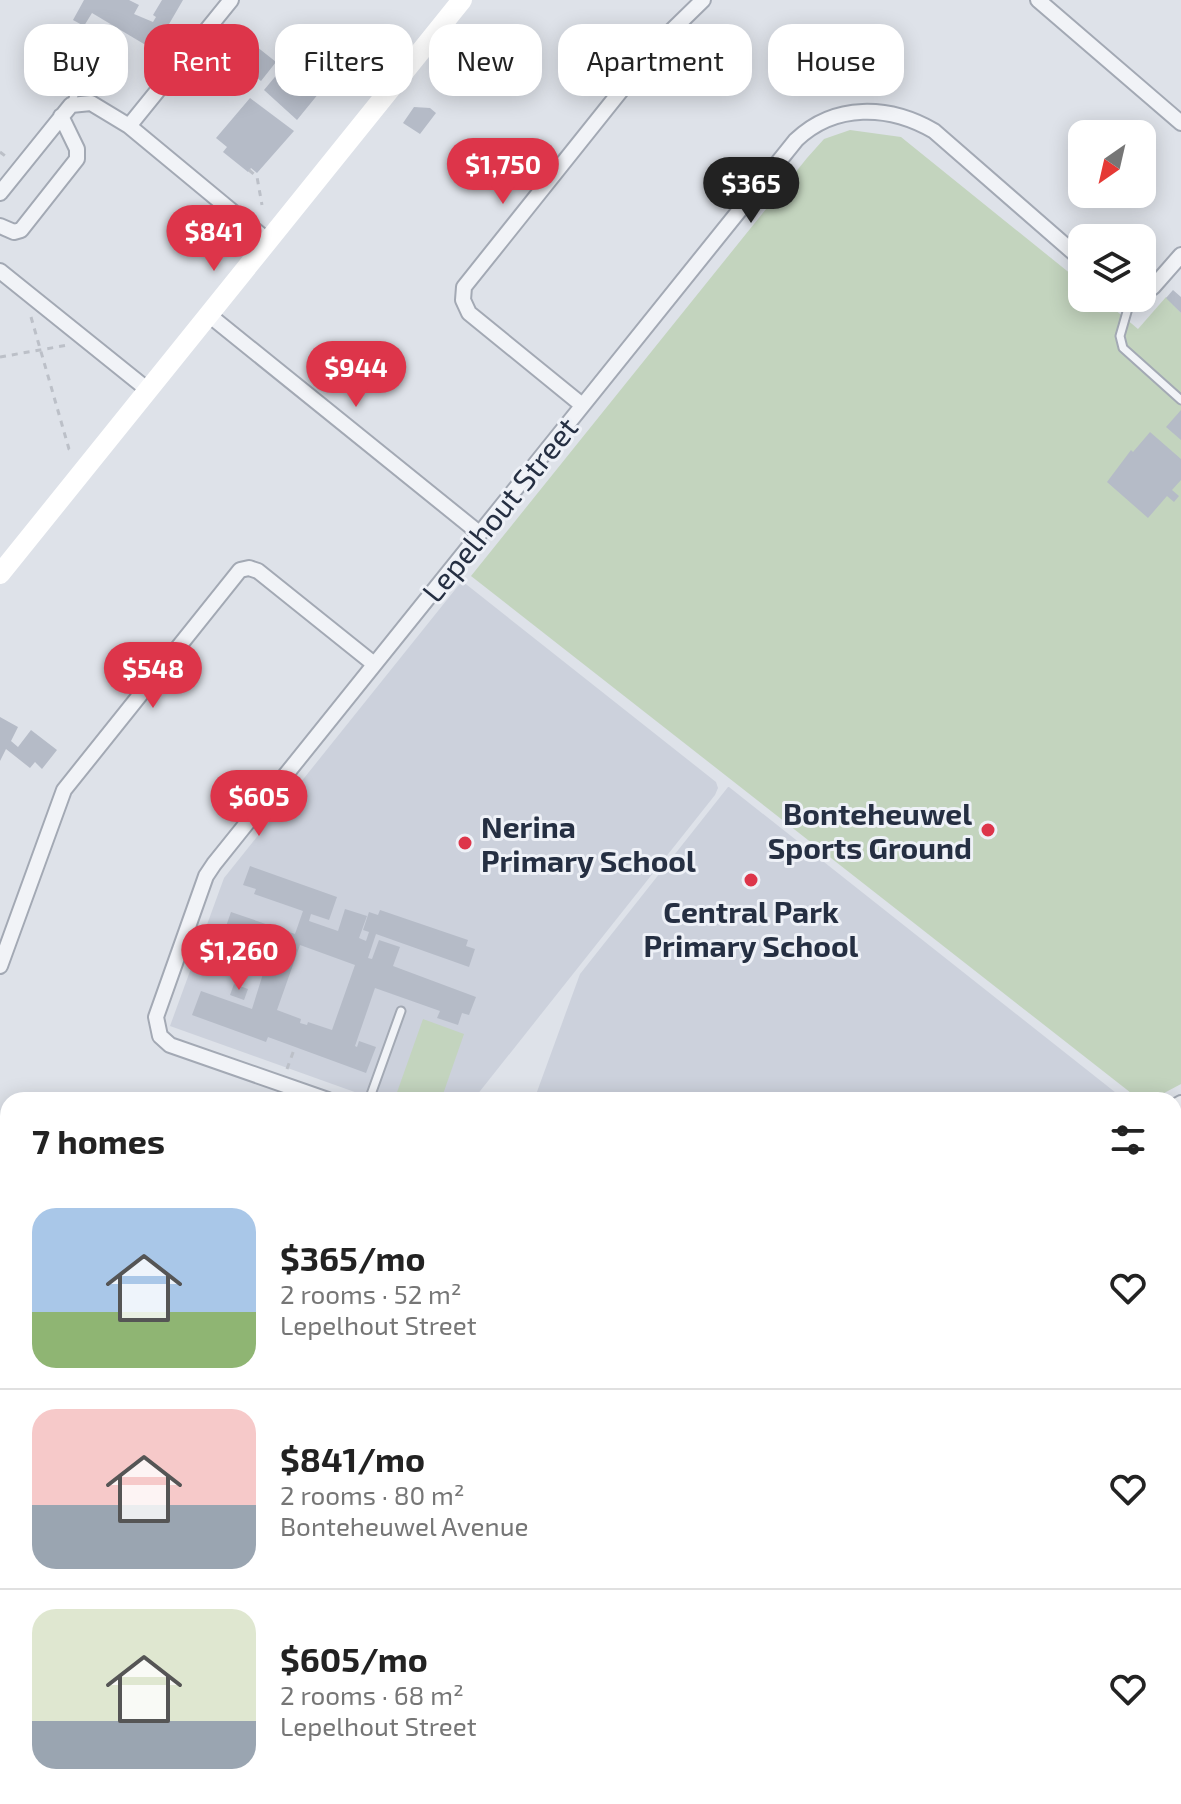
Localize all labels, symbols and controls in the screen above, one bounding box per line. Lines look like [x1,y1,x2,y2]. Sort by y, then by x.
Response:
chip: Buy [24,24,128,96]
chip: Rent [144,24,259,96]
chip: Filters [275,24,413,96]
chip: New [429,24,542,96]
chip: Apartment [558,24,752,96]
chip: House [768,24,904,96]
north arrow [1068,120,1156,208]
map controls [1068,120,1156,312]
pin: $1,750 [438,138,568,206]
text: $1,750 [465,148,541,179]
pin: $365 [704,157,798,225]
text: $365 [721,167,781,198]
pin: $841 [167,205,261,273]
text: $841 [184,215,244,246]
button: layers [1068,224,1156,312]
pin: $944 [309,341,403,409]
text: $944 [324,351,388,382]
street label: Lepelhout Street [414,409,584,609]
pin: $548 [106,642,200,710]
text: $548 [122,652,184,683]
pin: $605 [212,770,306,838]
text: $605 [228,780,290,811]
place label: Bonteheuwel Sports Ground [768,795,972,865]
place label: Nerina Primary School [481,808,696,879]
marker: Bonteheuwel Sports Ground [979,821,997,839]
marker: Nerina Primary School [456,834,474,852]
marker: Central Park Primary School [742,871,760,889]
place label: Central Park Primary School [644,893,859,964]
pin: $1,260 [174,924,304,992]
text: $1,260 [199,934,279,965]
icon: filters [1106,1118,1150,1162]
text: 7 homes [32,1120,165,1161]
text: $365/mo [280,1237,426,1278]
icon: home [96,1240,192,1336]
icon: heart [1106,1266,1150,1310]
text: 2 rooms · 52 m² [280,1278,462,1309]
text: Lepelhout Street [280,1309,477,1340]
text: $841/mo [280,1438,425,1479]
icon: home [96,1441,192,1537]
icon: heart [1106,1467,1150,1511]
text: 2 rooms · 80 m² [280,1479,465,1510]
text: Bonteheuwel Avenue [280,1510,528,1541]
text: $605/mo [280,1638,428,1679]
icon: home [96,1641,192,1737]
icon: heart [1106,1667,1150,1711]
text: 2 rooms · 68 m² [280,1679,464,1710]
text: Lepelhout Street [280,1710,477,1741]

